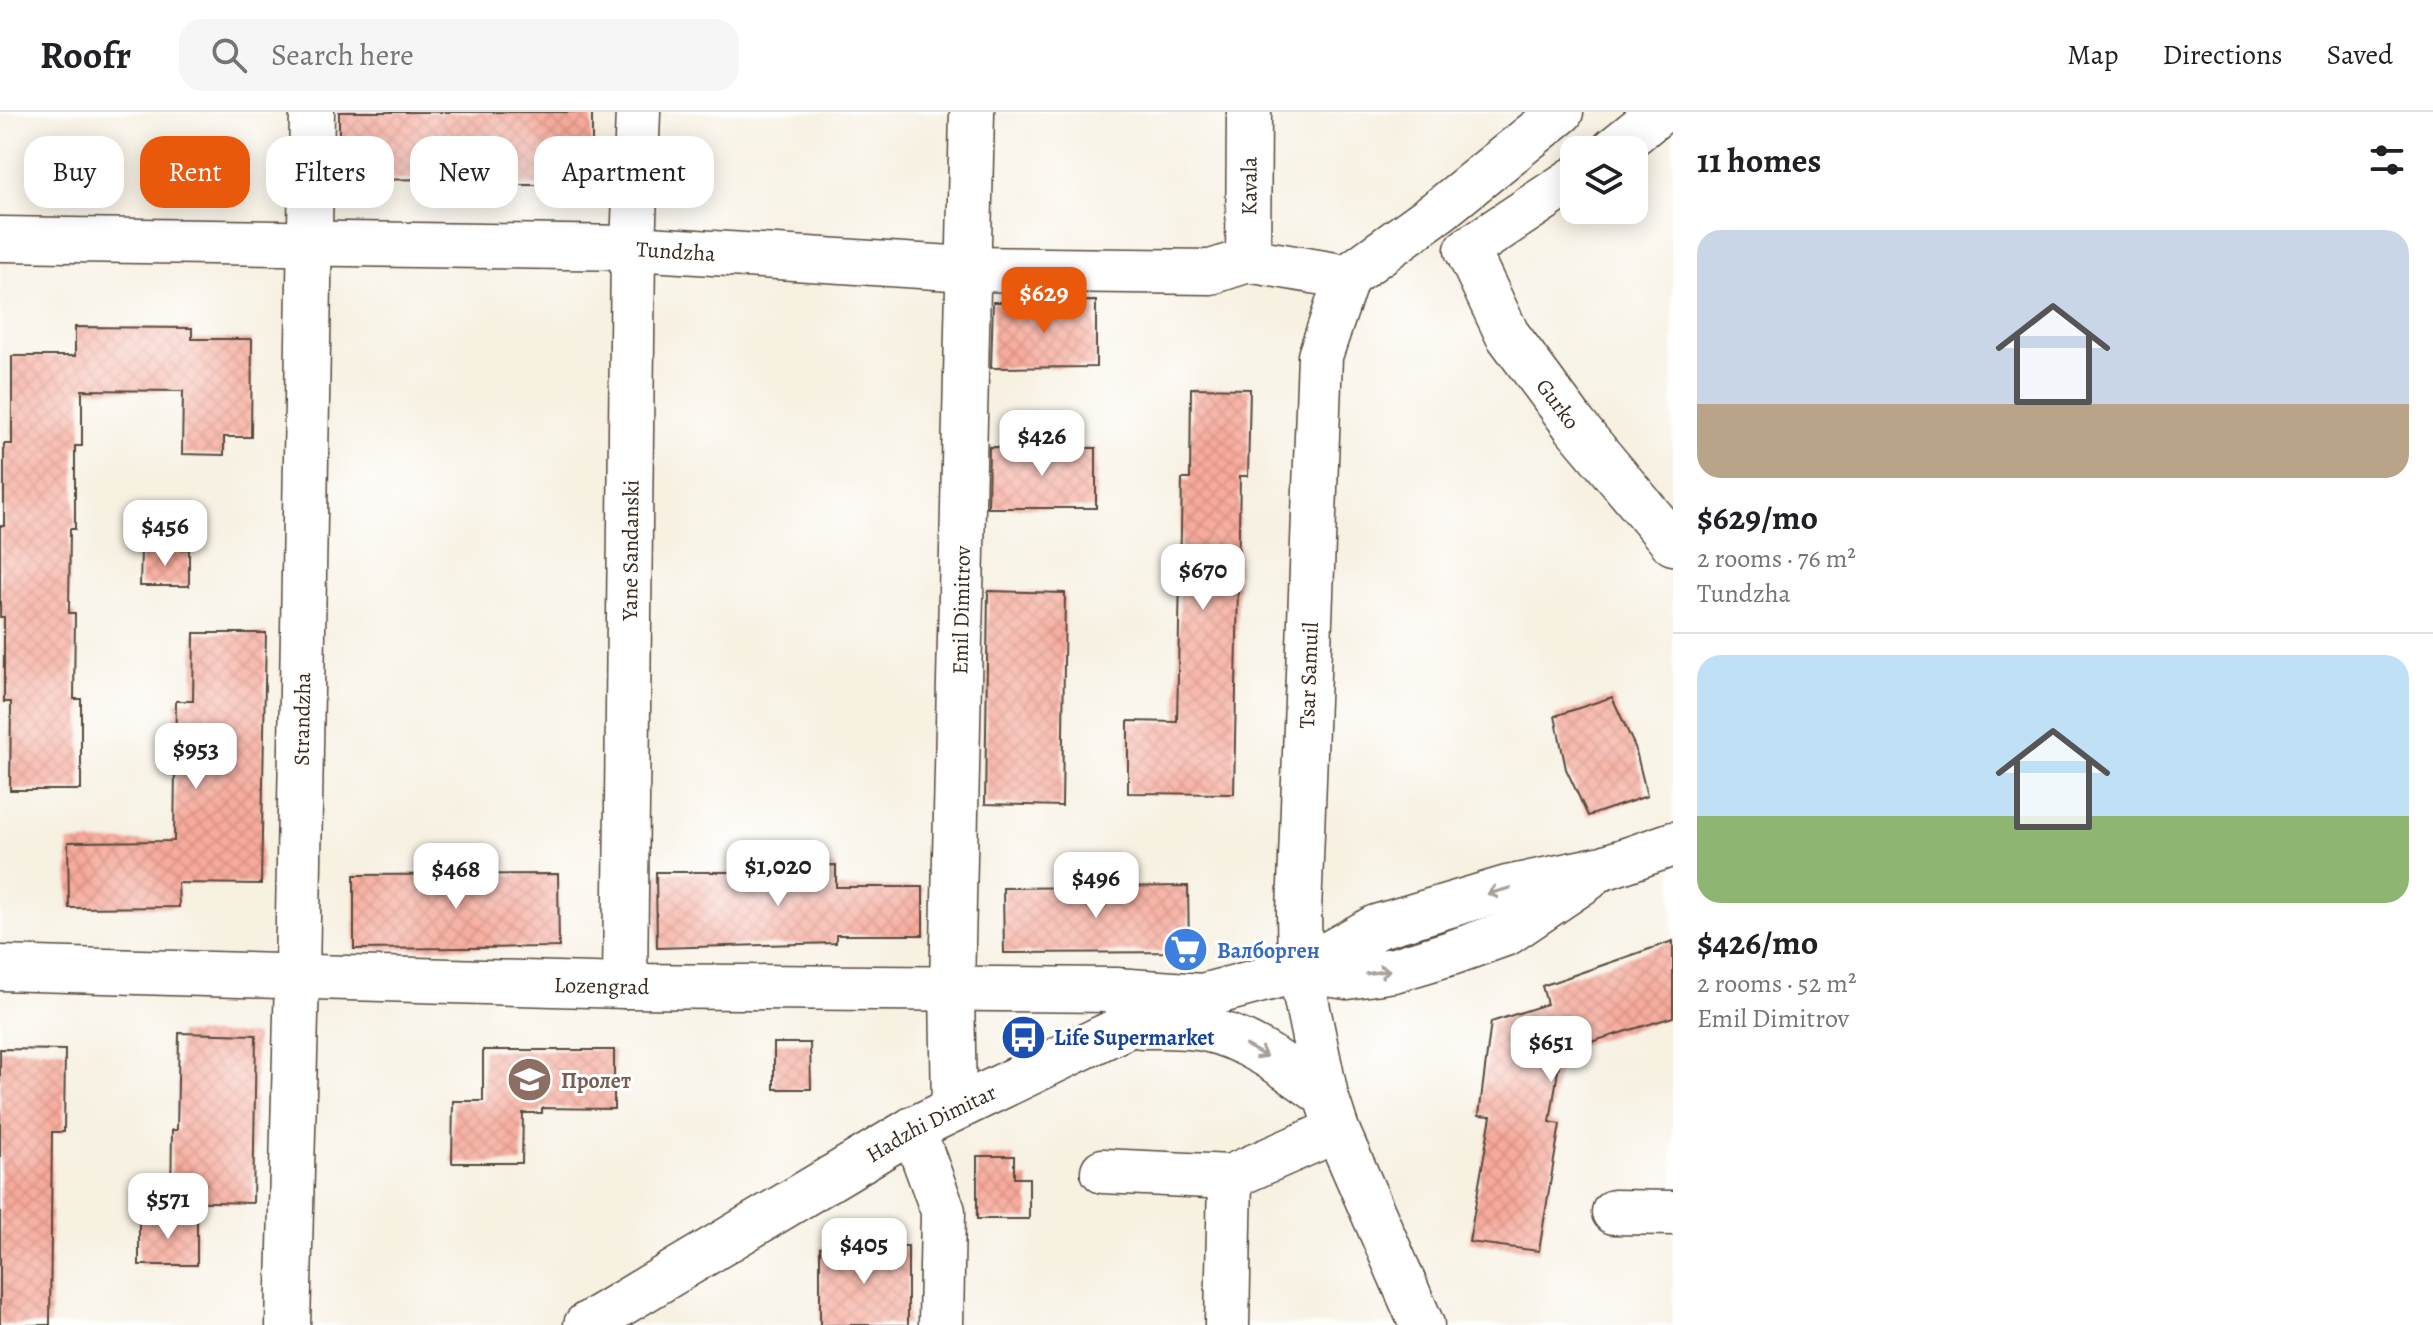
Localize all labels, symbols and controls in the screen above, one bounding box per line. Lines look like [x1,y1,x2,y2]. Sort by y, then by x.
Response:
search box [179,19,739,91]
text: Roofr [40,29,131,81]
icon: search [207,33,251,77]
text: Search here [271,35,414,75]
text: Map [2067,36,2118,74]
text: Directions [2162,36,2283,74]
text: Saved [2327,36,2393,74]
chip: Buy [24,136,124,208]
chip: Rent [140,136,250,208]
chip: Filters [266,136,394,208]
chip: New [410,136,518,208]
chip: Apartment [534,136,714,208]
map controls [1560,136,1648,224]
button: layers [1560,136,1648,224]
text: 11 homes [1697,137,1821,184]
icon: filters [2365,138,2409,182]
street label: Kavala [1234,156,1265,216]
street label: Tundzha [635,234,717,269]
pin: $629 [997,267,1091,335]
text: $629 [1020,275,1068,310]
icon: home [1981,282,2125,426]
street label: Gurko [1529,373,1586,436]
pin: $426 [995,410,1089,478]
text: $426 [1017,418,1067,453]
street label: Yane Sandanski [615,479,646,622]
text: $629/mo [1697,494,1818,541]
pin: $456 [118,500,212,568]
text: $456 [141,508,189,543]
text: 2 rooms · 76 m² [1697,541,1856,576]
pin: $670 [1156,544,1250,612]
street label: Emil Dimitrov [945,545,978,675]
text: $670 [1179,552,1227,587]
text: Tundzha [1697,576,1791,611]
street label: Tsar Samuil [1292,622,1326,729]
street label: Strandzha [287,671,318,766]
icon: home [1981,707,2125,851]
pin: $953 [149,723,243,791]
text: $953 [173,731,219,766]
pin: $1,020 [713,840,843,908]
pin: $468 [409,843,503,911]
text: $1,020 [744,848,812,883]
text: $468 [432,851,480,886]
pin: $496 [1049,852,1143,920]
text: $496 [1072,860,1120,895]
one-way arrow [1487,884,1513,899]
text: $426/mo [1697,919,1818,966]
supermarket icon: Валборген [1162,926,1210,974]
place label: Валборген [1217,936,1320,966]
one-way arrow [1364,964,1390,979]
text: 2 rooms · 52 m² [1697,966,1856,1001]
street label: Lozengrad [554,970,650,1002]
text: Emil Dimitrov [1697,1001,1849,1036]
bus stop icon: Life Supermarket [999,1013,1047,1061]
pin: $651 [1504,1016,1598,1084]
place label: Life Supermarket [1054,1023,1215,1053]
text: $651 [1529,1024,1573,1059]
one-way arrow [1244,1043,1267,1059]
school or university icon: Пролет [506,1056,554,1104]
place label: Пролет [561,1066,631,1096]
street label: Hadzhi Dimitar [861,1077,1001,1170]
pin: $571 [121,1173,215,1241]
text: $571 [146,1181,190,1216]
pin: $405 [817,1218,911,1286]
text: $405 [840,1226,888,1261]

